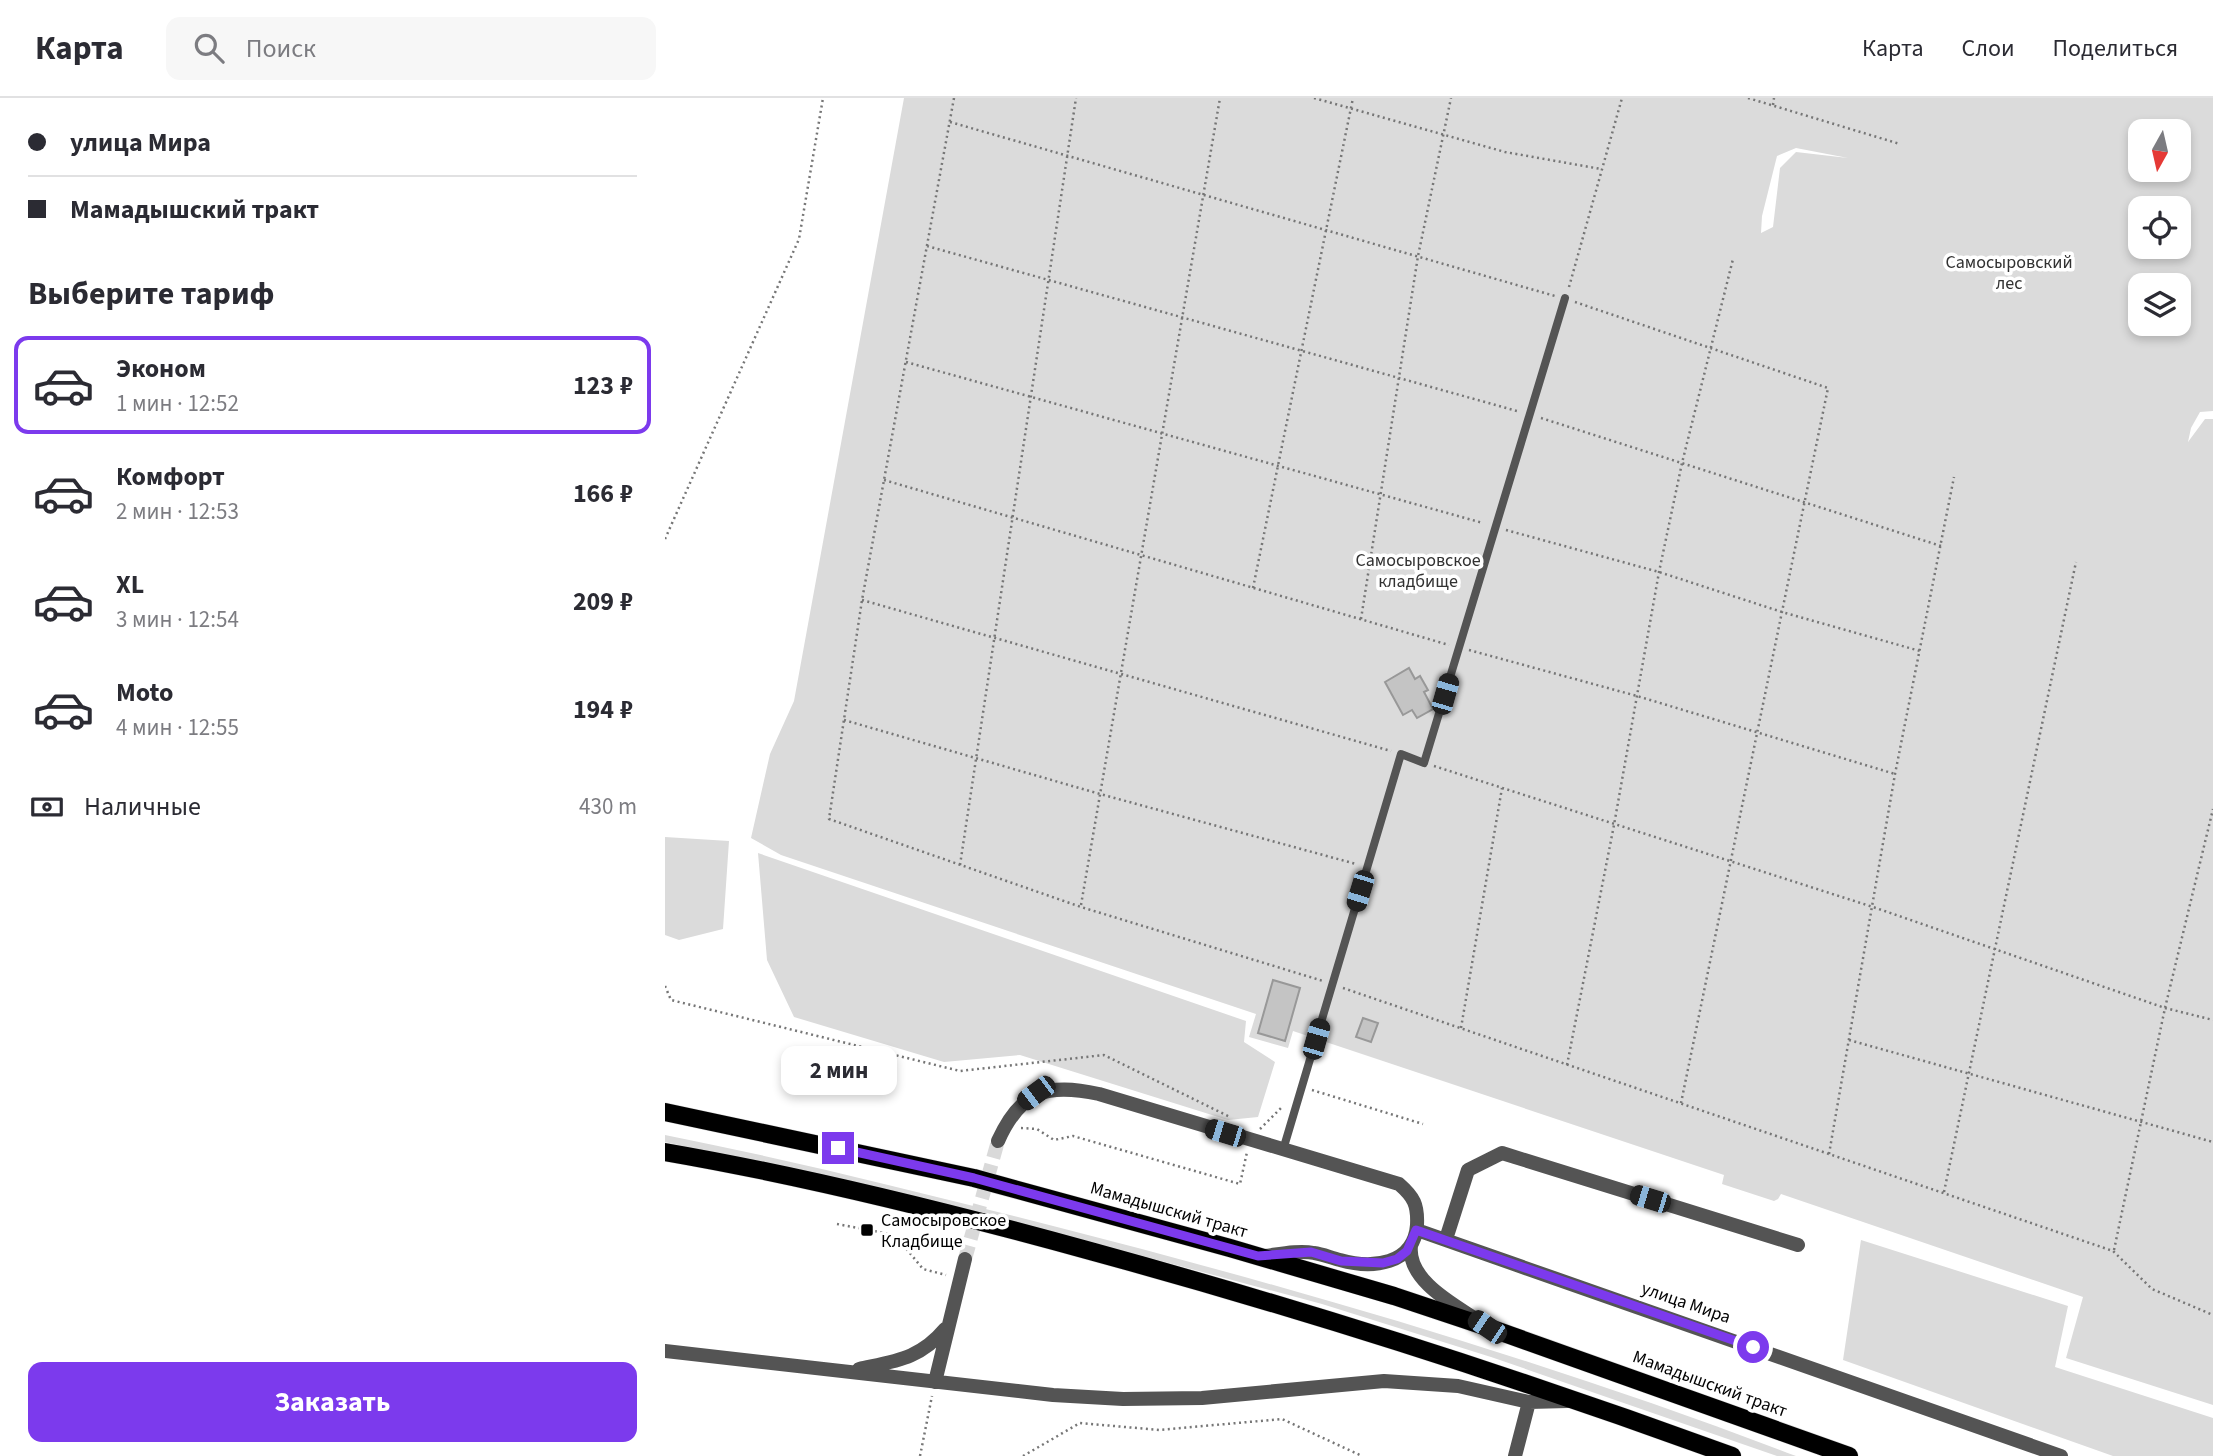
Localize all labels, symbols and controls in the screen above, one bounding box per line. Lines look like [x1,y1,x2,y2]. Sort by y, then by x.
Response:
search box [166,17,656,80]
text: Карта [35,25,124,72]
icon: search [190,29,228,67]
text: Поиск [246,30,316,67]
text: Карта [1862,31,1924,66]
text: Слои [1962,31,2015,66]
text: Поделиться [2053,31,2178,66]
north arrow [2128,119,2191,182]
map controls [2128,119,2191,336]
text: улица Мира [70,124,211,161]
text: Мамадышский тракт [70,191,319,228]
button: locate [2128,196,2191,259]
park label: Самосыровский лес [1945,250,2073,296]
text: Выберите тариф [28,271,275,317]
button: layers [2128,273,2191,336]
text: Эконом [116,350,206,387]
icon: car [32,354,95,417]
text: 123 ₽ [573,367,633,404]
text: 1 мин · 12:52 [116,387,239,420]
text: Комфорт [116,458,225,495]
icon: car [32,462,95,525]
text: 166 ₽ [573,475,633,512]
text: 2 мин · 12:53 [116,495,239,528]
park label: Самосыровское кладбище [1355,548,1481,594]
text: XL [116,566,144,603]
icon: car [32,570,95,633]
text: 209 ₽ [573,583,633,620]
text: 3 мин · 12:54 [116,603,239,636]
car [1430,671,1461,717]
text: Moto [116,674,173,711]
icon: car [32,678,95,741]
text: 194 ₽ [573,691,633,728]
text: 4 мин · 12:55 [116,711,239,744]
icon: cash [28,788,66,826]
text: Наличные [84,788,201,825]
text: 430 m [579,790,637,823]
car [1344,868,1377,914]
car [1301,1016,1332,1062]
callout: 2 мин [780,1046,896,1096]
text: 2 мин [810,1054,868,1087]
car [1013,1072,1060,1114]
car [1202,1117,1249,1149]
route end [822,1132,854,1164]
street label: Мамадышский тракт [1087,1176,1251,1244]
car [1627,1183,1674,1215]
place label: Самосыровское Кладбище [881,1208,1006,1254]
marker: Самосыровское Кладбище [859,1222,875,1238]
street label: улица Мира [1638,1276,1734,1330]
car [1464,1307,1511,1347]
route start [1737,1331,1769,1363]
street label: Мамадышский тракт [1629,1344,1791,1424]
button: Заказать [28,1362,637,1442]

